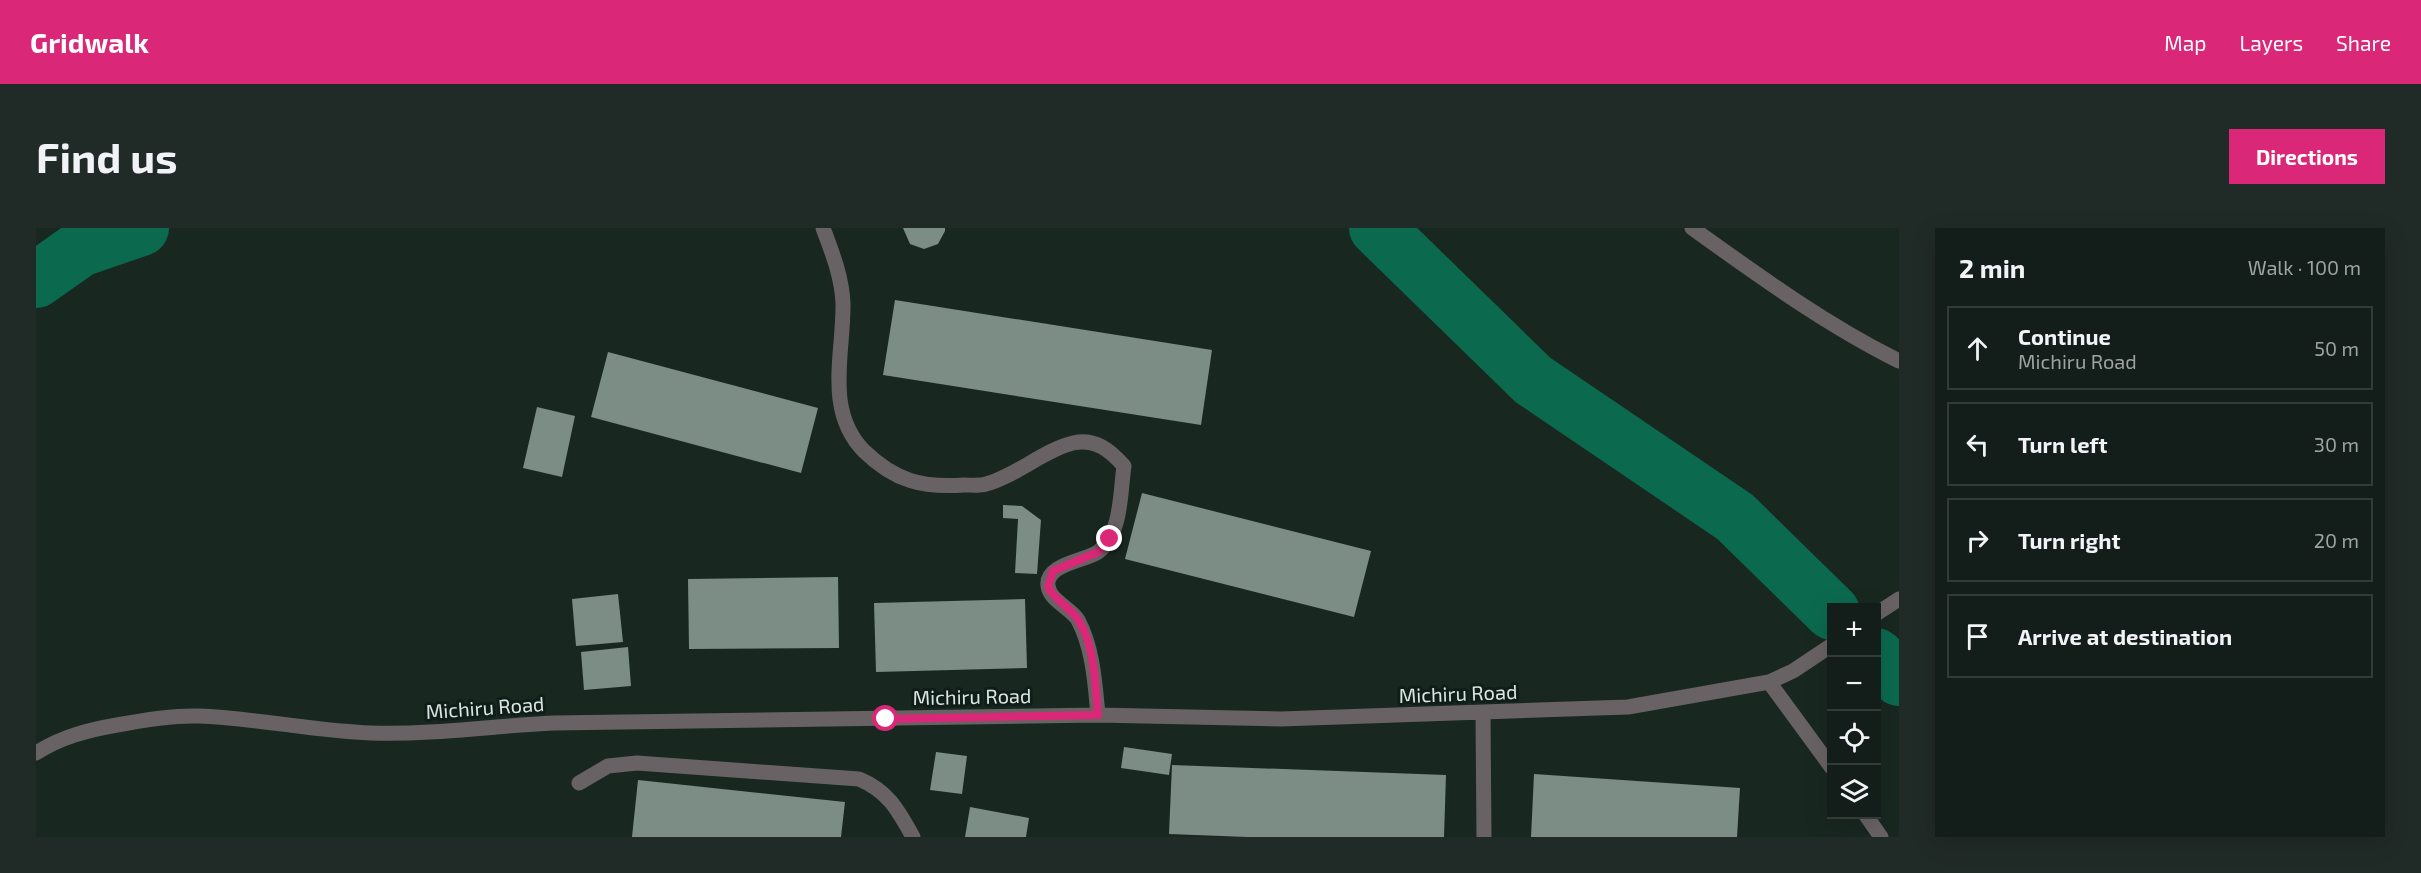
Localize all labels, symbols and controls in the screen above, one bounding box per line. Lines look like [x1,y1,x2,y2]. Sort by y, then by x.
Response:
text: Gridwalk [30,25,149,59]
text: Map [2164,30,2206,55]
text: Layers [2239,30,2303,55]
text: Share [2336,30,2391,55]
button: Directions [2229,129,2385,184]
text: Find us [36,131,178,181]
text: 2 min [1959,252,2025,283]
text: Walk · 100 m [2248,255,2361,279]
text: Continue [2018,323,2111,349]
icon: ahead [1961,332,1994,365]
text: 50 m [2314,336,2359,360]
text: Michiru Road [2018,349,2137,373]
icon: left [1961,428,1994,461]
text: Turn left [2018,431,2107,457]
text: 30 m [2314,432,2359,456]
icon: right [1961,524,1994,557]
route end [1096,525,1122,551]
text: Turn right [2018,527,2120,553]
text: 20 m [2314,528,2359,552]
map controls [1827,603,1881,819]
button: + [1827,603,1881,657]
icon: arrive [1961,620,1994,653]
text: Arrive at destination [2018,623,2232,649]
button: − [1827,657,1881,711]
street label: Michiru Road [1398,679,1518,707]
street label: Michiru Road [912,683,1032,709]
street label: Michiru Road [425,691,545,723]
route start [872,705,898,731]
button: locate [1827,711,1881,765]
button: layers [1827,765,1881,819]

